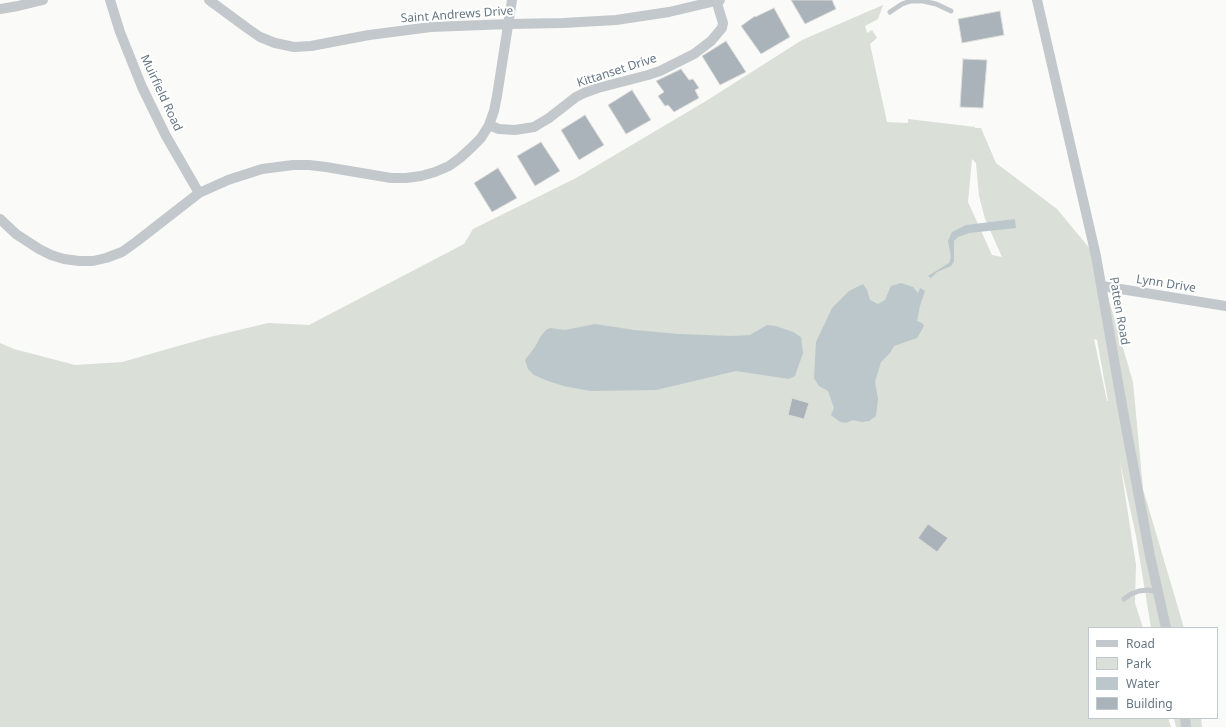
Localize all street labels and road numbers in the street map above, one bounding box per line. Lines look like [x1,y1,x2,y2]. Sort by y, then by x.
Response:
street label: Saint Andrews Drive [400,4,514,26]
street label: Kittanset Drive [575,51,659,91]
street label: Muirfield Road [137,52,185,134]
street label: Lynn Drive [1135,272,1197,296]
street label: Patten Road [1106,276,1132,346]

